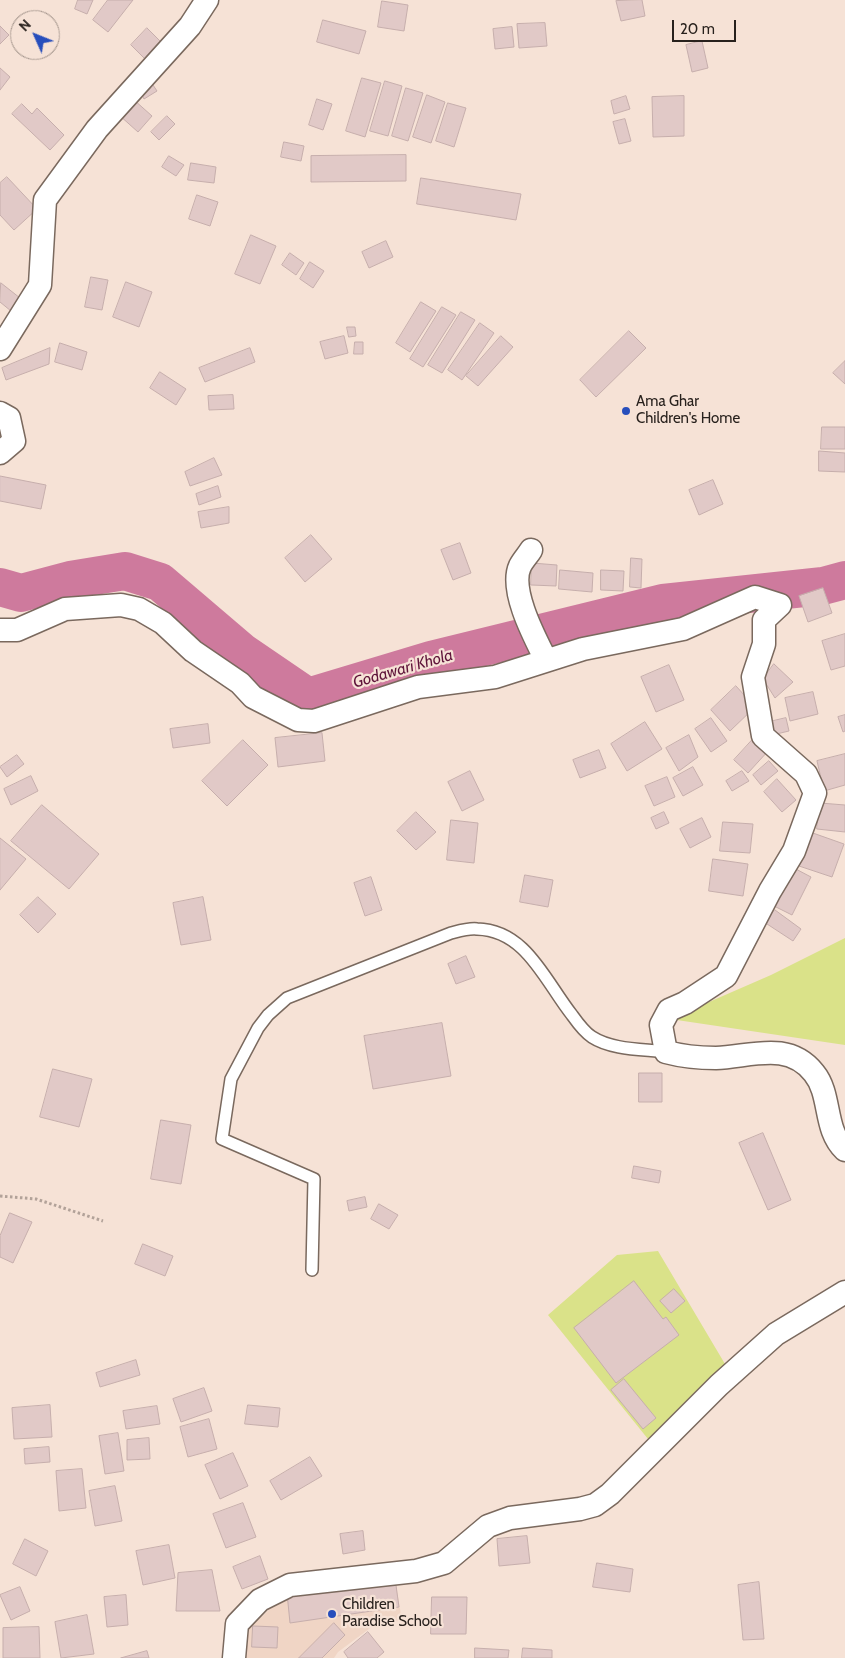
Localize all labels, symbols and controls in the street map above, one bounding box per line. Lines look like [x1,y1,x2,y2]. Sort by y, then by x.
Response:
north arrow [10,10,60,60]
scale bar [675,10,739,42]
text: N [15,15,35,35]
text: 20 m [680,20,715,38]
place label: Ama Ghar Children's Home [636,393,740,428]
marker: Ama Ghar Children's Home [620,405,632,417]
water label: Godawari Khola [351,646,455,692]
place label: Children Paradise School [342,1596,442,1631]
marker: Children Paradise School [326,1608,338,1620]

